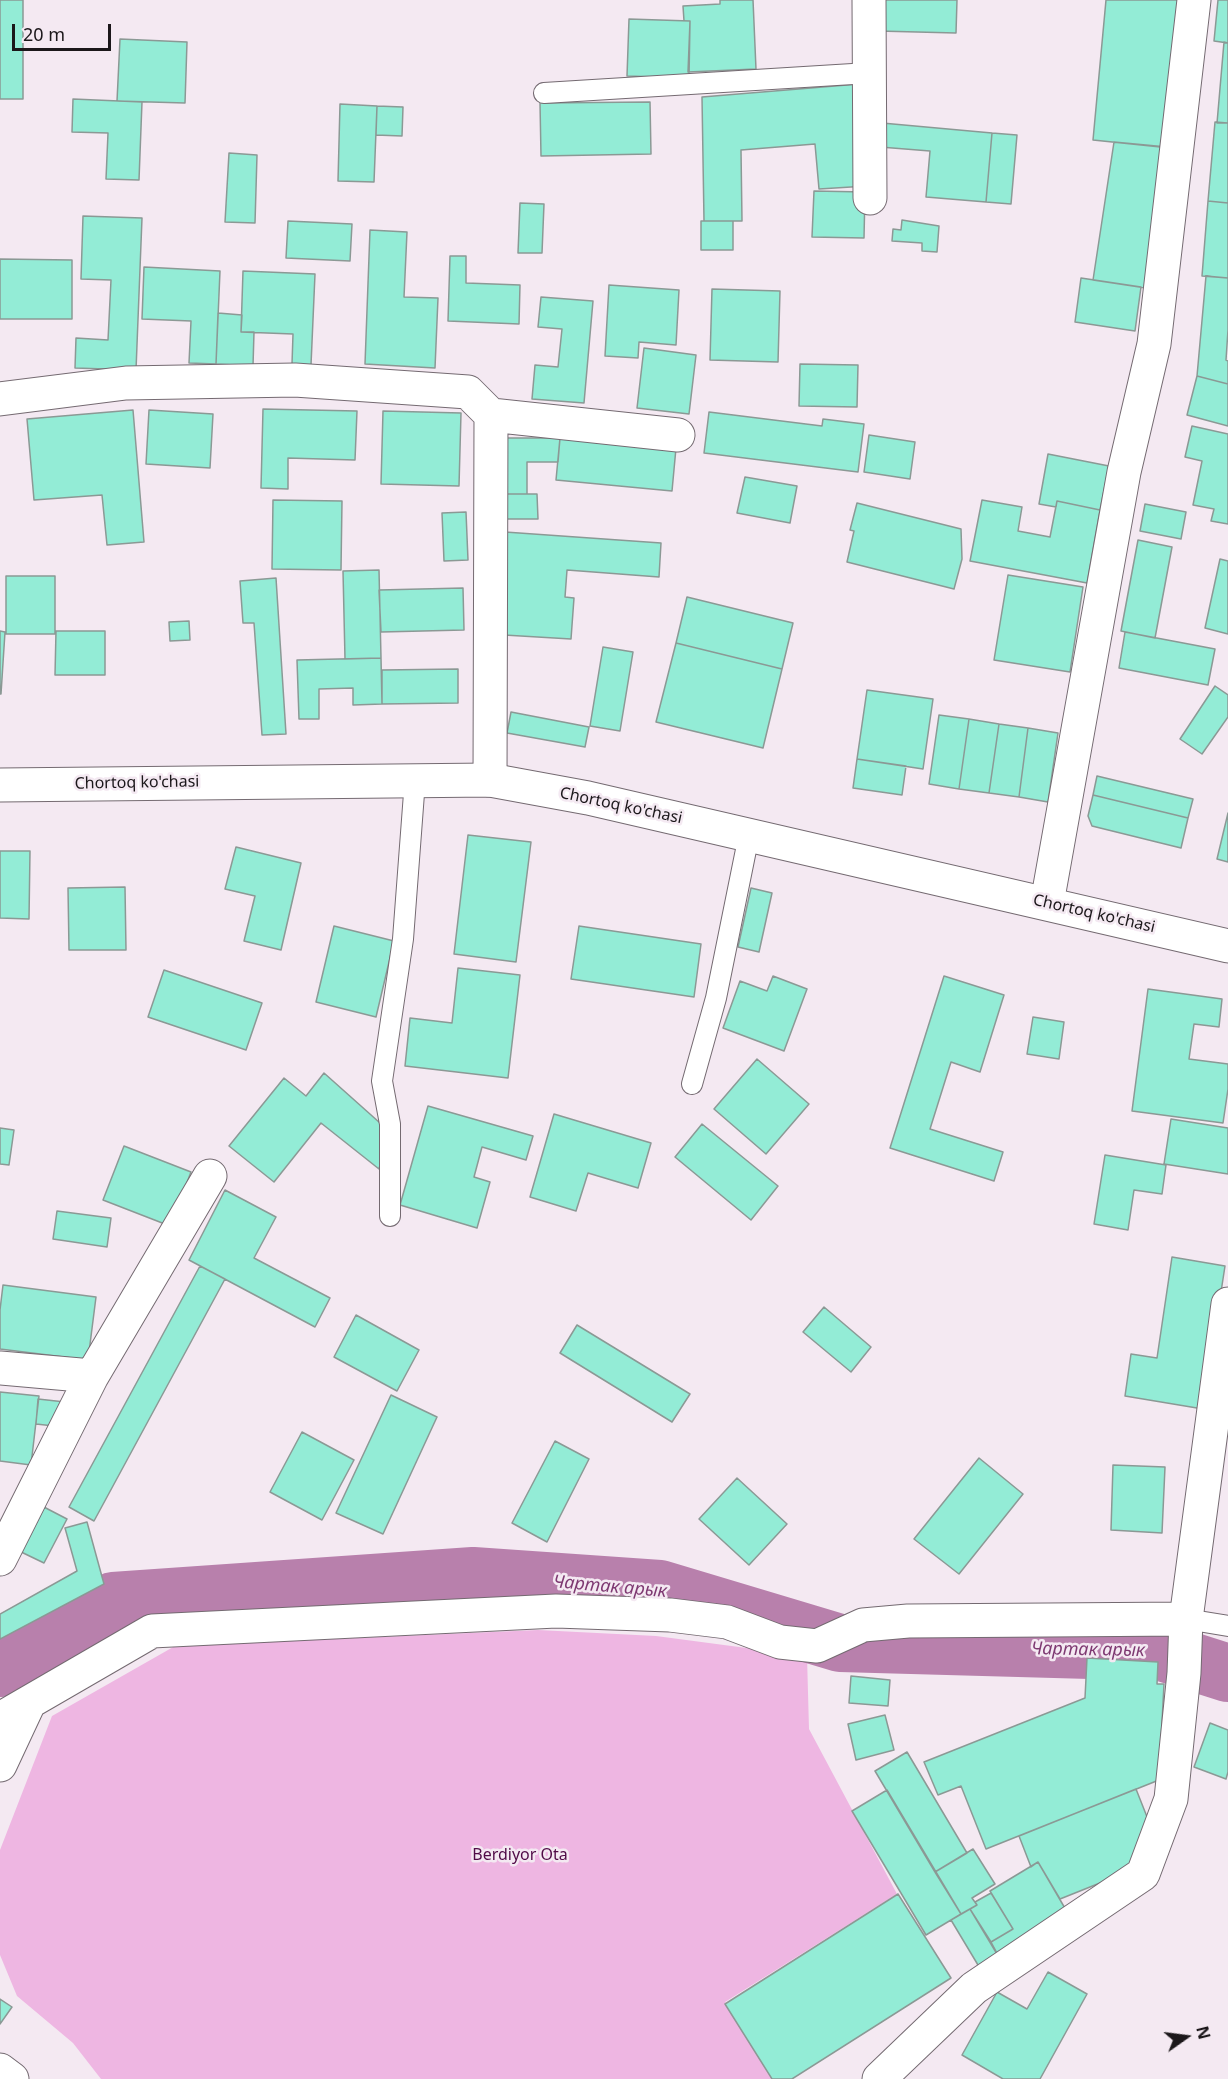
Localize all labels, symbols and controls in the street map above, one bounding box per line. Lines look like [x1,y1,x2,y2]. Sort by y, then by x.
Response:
scale bar [15,12,114,50]
text: 20 m [23,22,65,46]
street label: Chortoq ko'chasi [74,772,200,794]
street label: Chortoq ko'chasi [558,784,684,828]
street label: Chortoq ko'chasi [1031,891,1157,937]
water label: Чартак арык [552,1571,668,1603]
water label: Чартак арык [1031,1638,1145,1662]
park label: Berdiyor Ota [472,1845,568,1865]
north arrow [1156,2007,1216,2067]
text: N [1191,2024,1216,2042]

